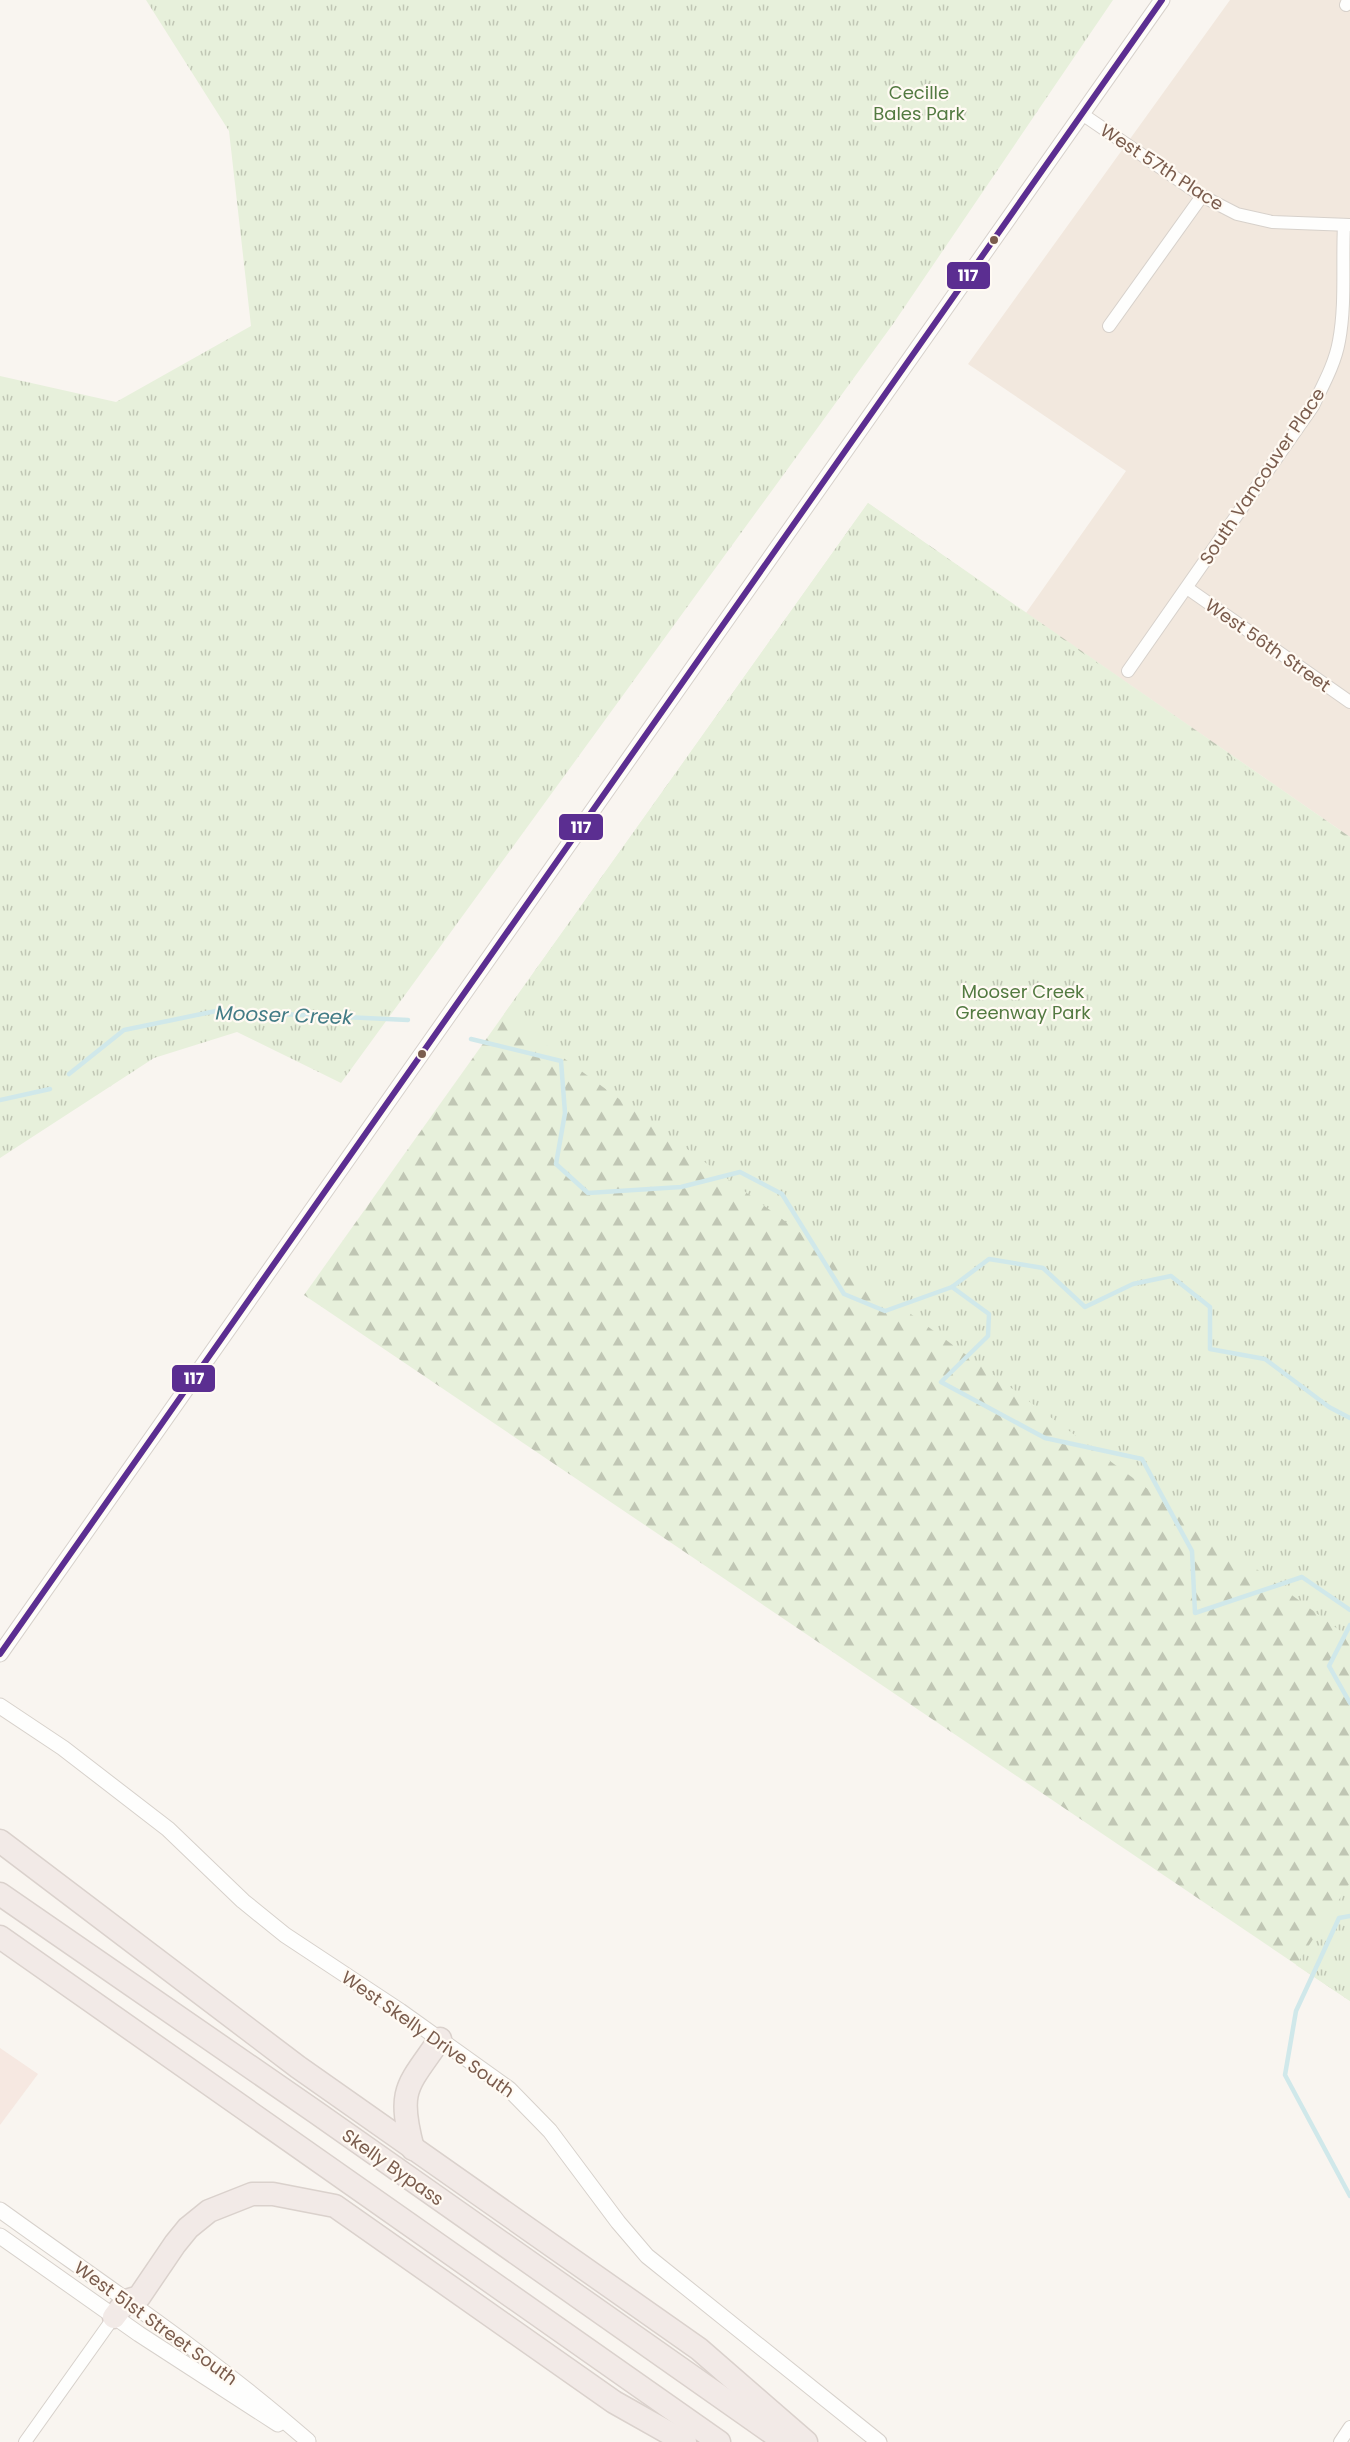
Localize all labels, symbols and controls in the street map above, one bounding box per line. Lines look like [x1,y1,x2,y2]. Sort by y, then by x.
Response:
park label: Cecille Bales Park [873,80,966,126]
street label: West 57th Place [1095,118,1229,216]
unlabelled marker [988,234,1000,246]
line badge: 117 [946,261,991,290]
text: 117 [958,264,979,287]
street label: South Vancouver Place [1193,383,1331,569]
street label: West 56th Street [1200,592,1336,698]
line badge: 117 [558,813,604,841]
text: 117 [571,816,592,839]
park label: Mooser Creek Greenway Park [956,979,1091,1025]
water label: Mooser Creek [215,999,355,1031]
unlabelled marker [416,1048,428,1060]
line badge: 117 [171,1364,216,1393]
text: 117 [184,1367,205,1390]
street label: West Skelly Drive South [337,1965,519,2103]
street label: Skelly Bypass [337,2123,449,2211]
street label: West 51st Street South [69,2255,243,2391]

